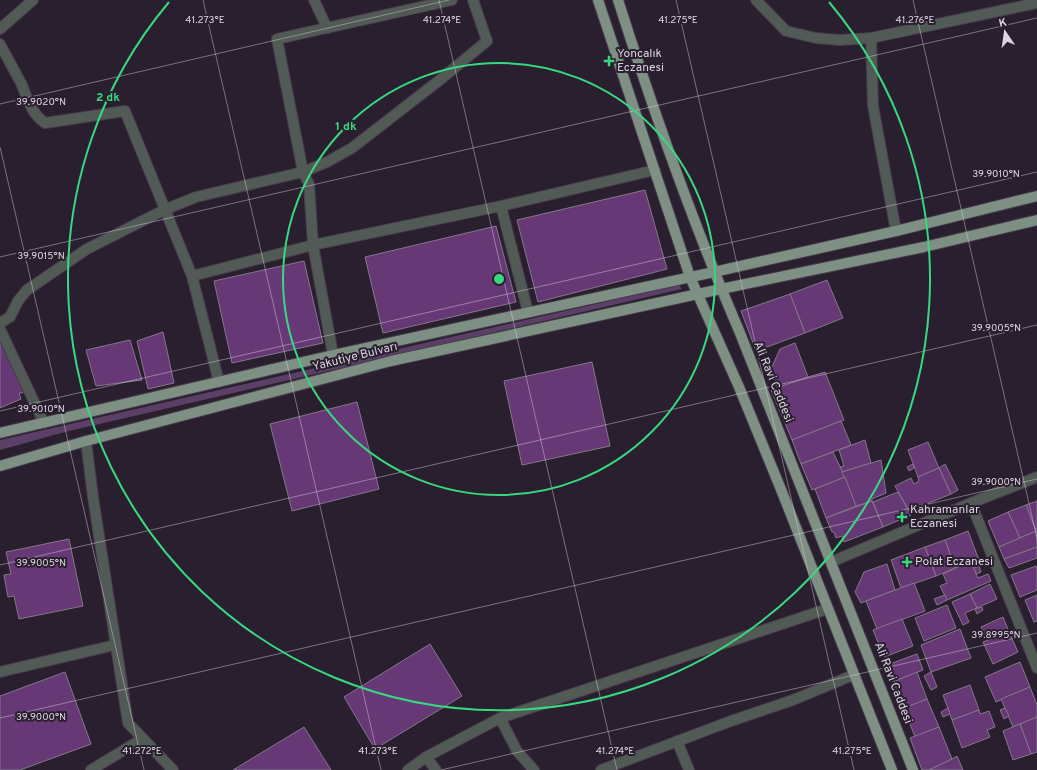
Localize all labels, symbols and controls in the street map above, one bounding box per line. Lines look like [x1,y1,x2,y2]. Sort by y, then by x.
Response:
north arrow [985,12,1025,52]
text: 41.273°E [185,14,225,27]
text: 41.274°E [423,14,461,27]
text: 41.275°E [658,14,698,27]
text: 41.276°E [896,14,934,27]
text: K [998,15,1009,31]
place label: Yoncalık Eczanesi [617,46,664,76]
marker: Yoncalık Eczanesi [604,56,614,66]
text: 2 dk [96,90,120,106]
text: 39.9020°N [16,96,66,109]
text: 1 dk [335,119,357,135]
text: 39.9010°N [972,168,1020,181]
text: 39.9015°N [17,250,65,263]
centre of rings [492,272,506,286]
text: 39.9005°N [971,322,1021,335]
street label: Yakutiye Bulvarı [311,339,399,375]
street label: Ali Ravi Caddesi [749,339,797,425]
text: 39.9010°N [17,403,65,416]
text: 39.9000°N [971,476,1021,489]
place label: Kahramanlar Eczanesi [910,502,980,532]
marker: Kahramanlar Eczanesi [897,512,907,522]
place label: Polat Eczanesi [915,554,993,570]
text: 39.9005°N [16,557,66,570]
marker: Polat Eczanesi [902,557,912,567]
text: 39.8995°N [971,629,1021,642]
street label: Ali Ravi Caddesi [870,640,916,726]
text: 39.9000°N [16,711,66,724]
text: 41.272°E [122,745,162,758]
text: 41.273°E [358,745,398,758]
text: 41.274°E [596,745,634,758]
text: 41.275°E [832,745,872,758]

